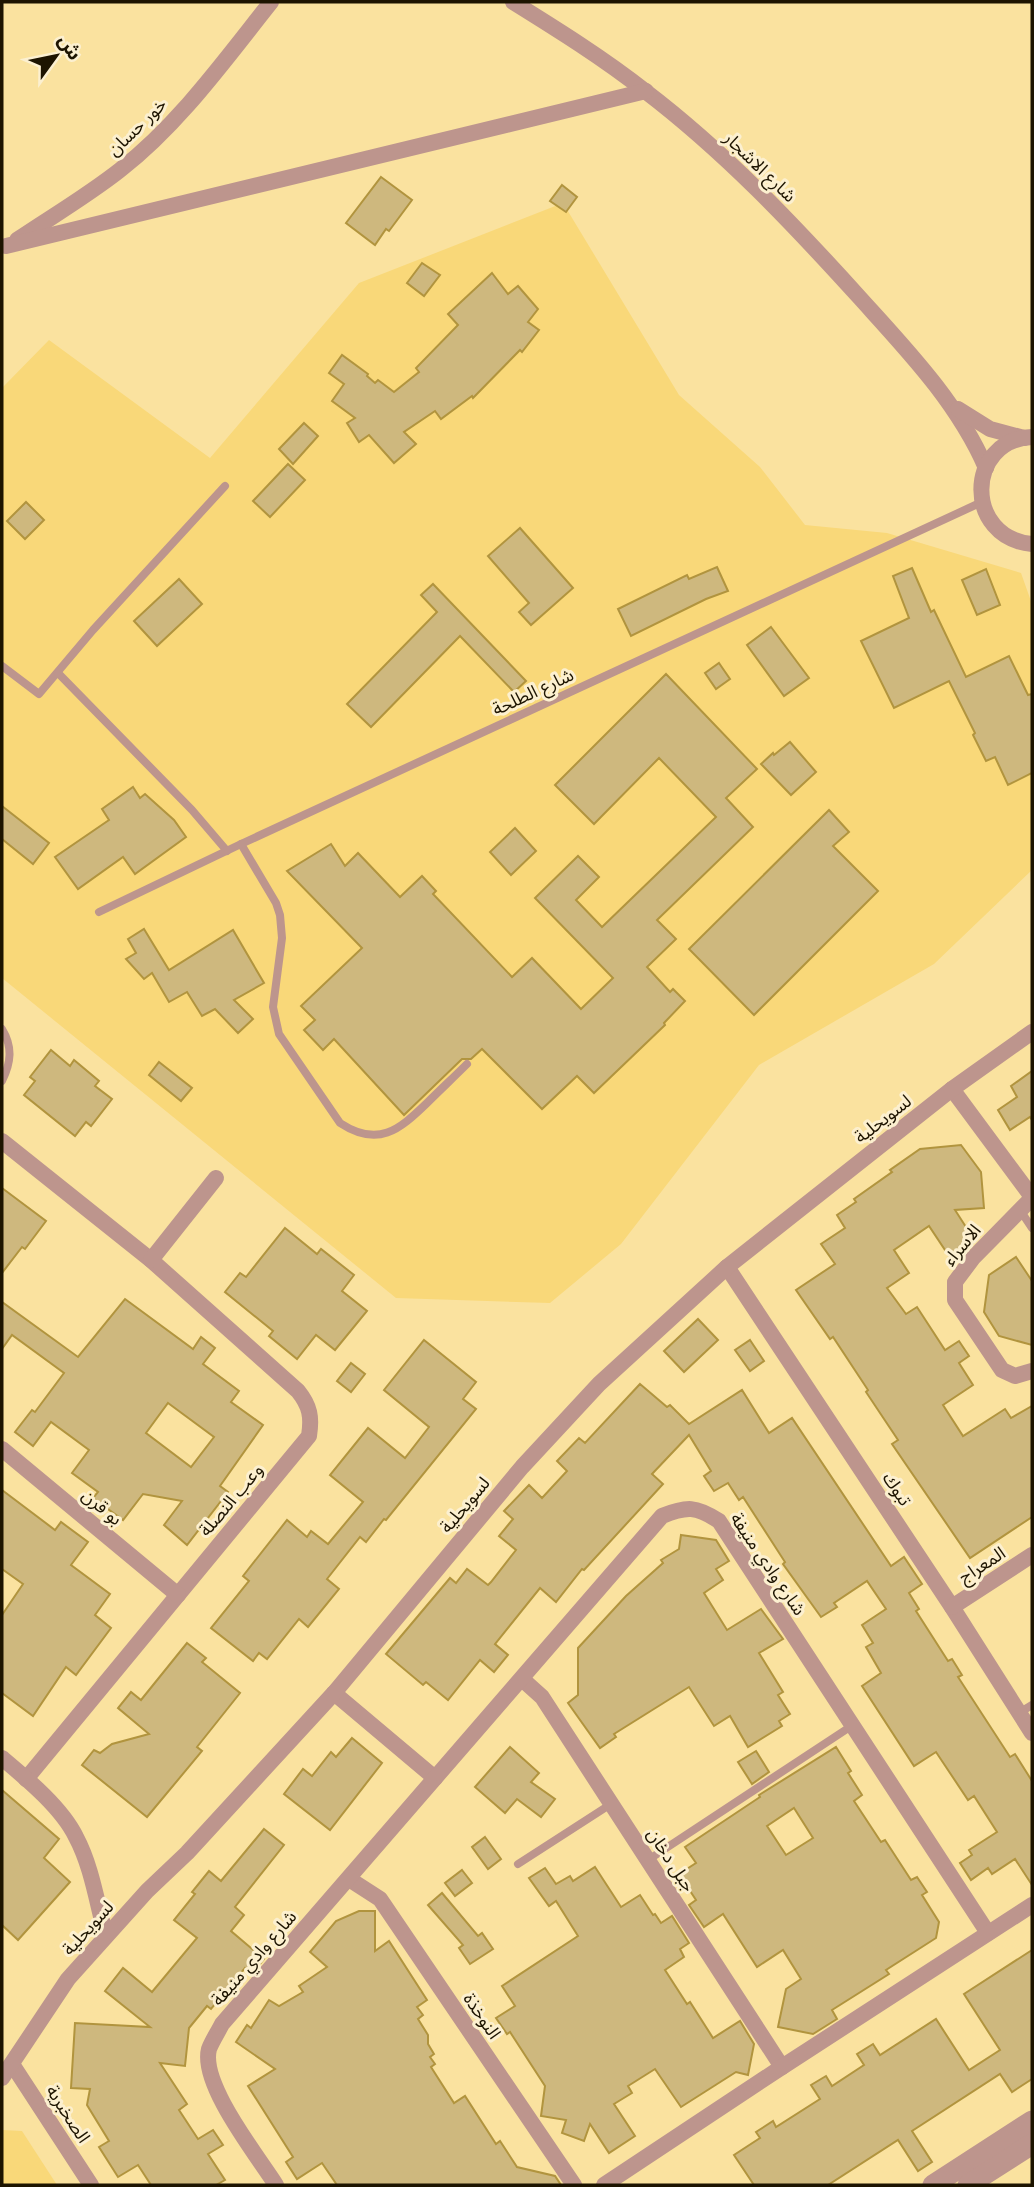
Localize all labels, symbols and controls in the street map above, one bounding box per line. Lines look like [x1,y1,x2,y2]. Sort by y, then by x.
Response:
north arrow [21,21,91,91]
text: ش [53,30,87,64]
street label: خور حسان [103,93,171,161]
street label: شارع الاشجار [716,126,801,209]
street label: شارع الطلحة [489,664,578,723]
street label: لسويحلية [850,1090,916,1148]
street label: الاسراء [938,1220,986,1270]
street label: وعب النصلة [194,1459,268,1541]
street label: تبوك [878,1468,916,1510]
street label: لسويحلية [435,1473,495,1537]
street label: بو قرن [77,1484,127,1530]
street label: شارع وادي منيفة [723,1508,810,1621]
street label: المعراج [955,1542,1011,1590]
street label: جبل دخان [642,1824,700,1896]
street label: لسويحلية [58,1896,118,1960]
street label: شارع وادي منيفة [207,1906,304,2012]
street label: النوخذة [459,1989,505,2043]
street label: الصخبرية [41,2081,95,2147]

